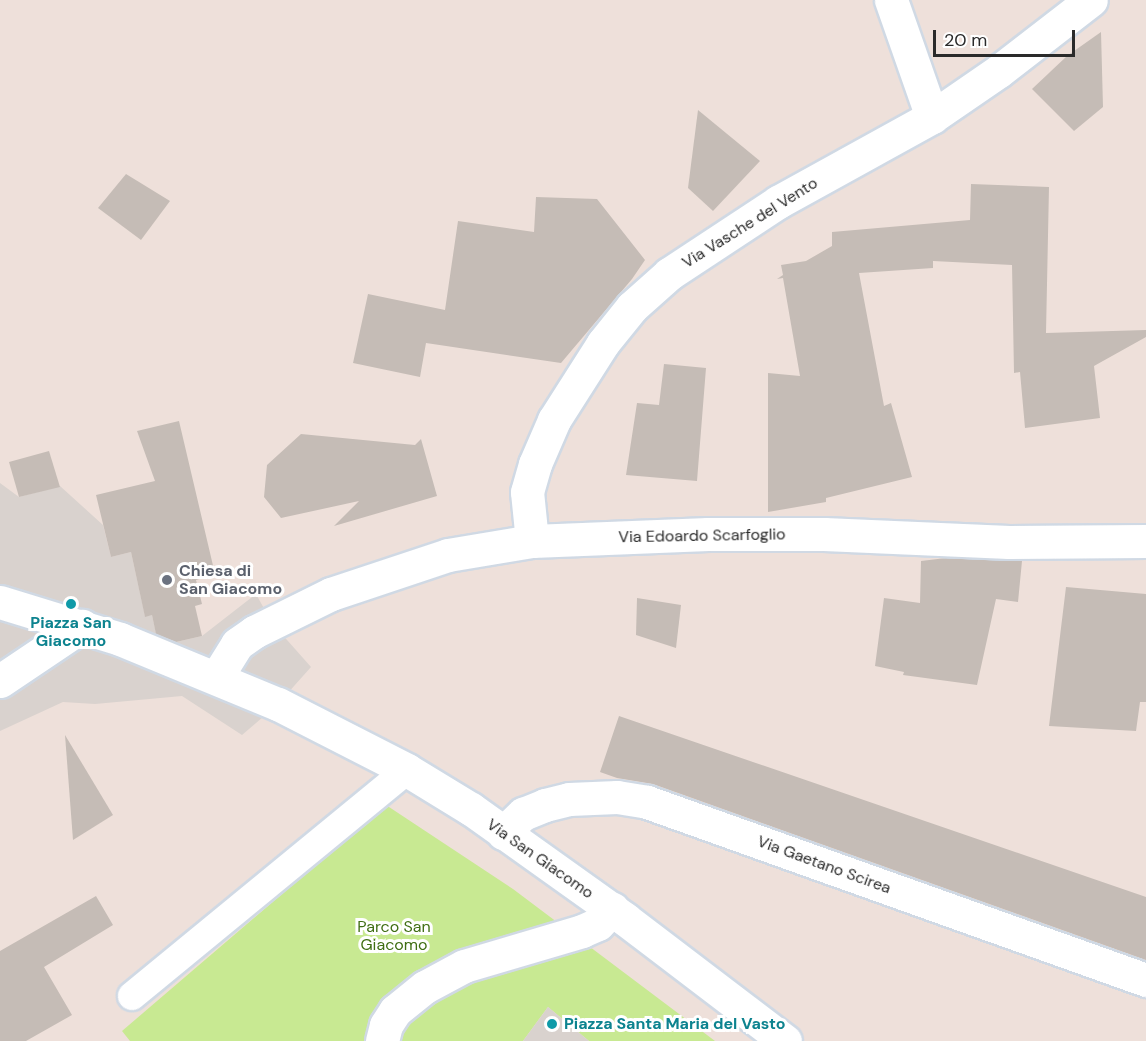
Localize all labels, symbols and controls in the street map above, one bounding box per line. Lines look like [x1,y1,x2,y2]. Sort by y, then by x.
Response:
scale bar [936,18,1078,56]
text: 20 m [944,28,987,52]
street label: Via Vasche del Vento [679,173,821,273]
street label: Via Edoardo Scarfoglio [618,525,786,547]
place label: Chiesa di San Giacomo [179,561,282,599]
marker: Chiesa di San Giacomo [160,573,174,587]
marker: Piazza San Giacomo [64,597,78,611]
place label: Piazza San Giacomo [30,613,112,651]
street label: Via San Giacomo [483,815,597,903]
street label: Via Gaetano Scirea [755,832,893,898]
park label: Parco San Giacomo [357,917,431,955]
place label: Piazza Santa Maria del Vasto [564,1014,786,1034]
marker: Piazza Santa Maria del Vasto [545,1017,559,1031]

